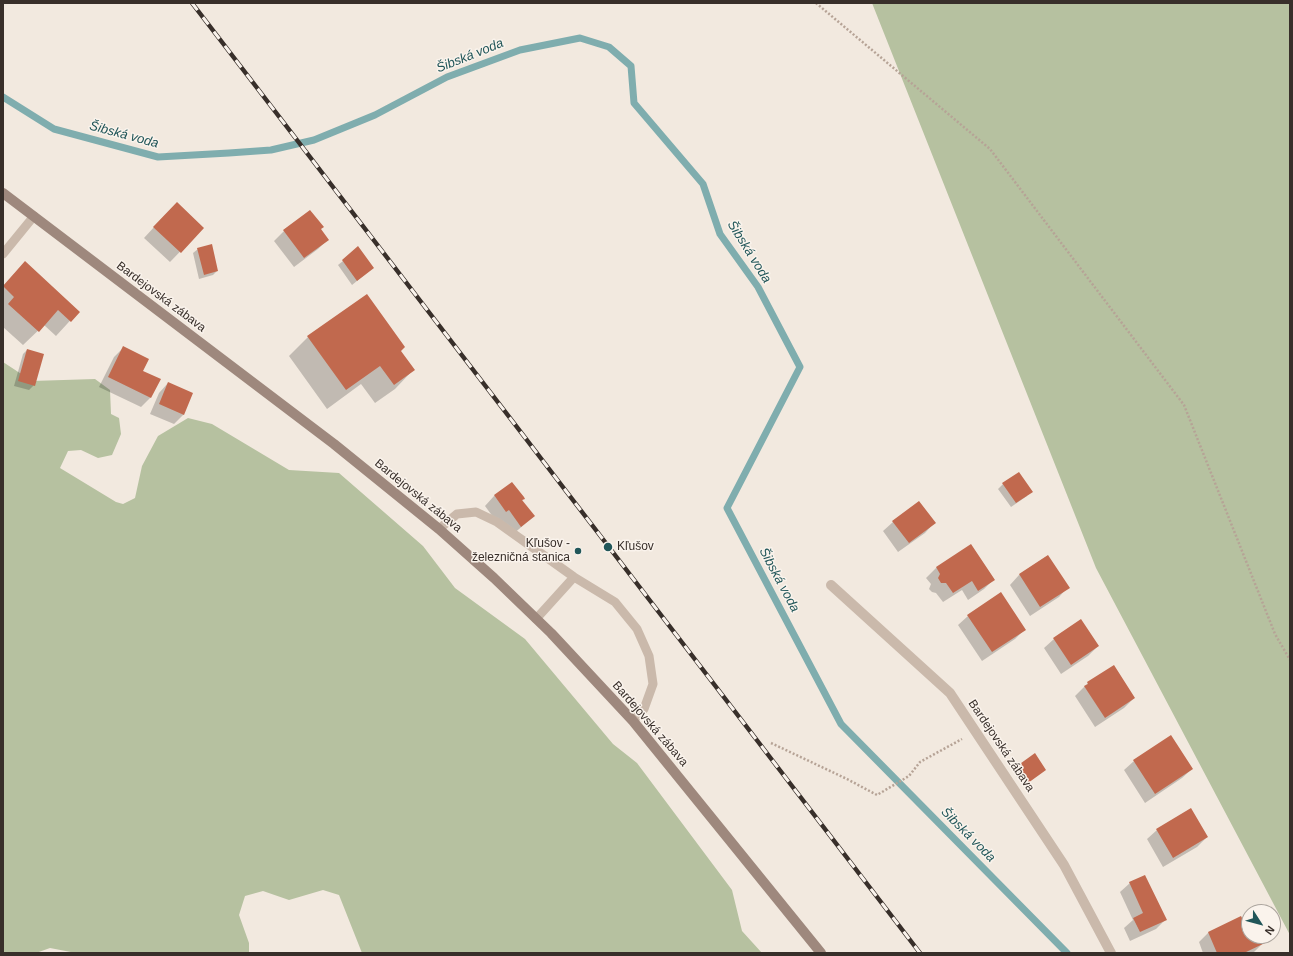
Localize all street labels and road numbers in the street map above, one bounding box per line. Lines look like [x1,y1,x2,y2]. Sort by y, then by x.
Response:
street label: Bardejovská zábava [114,259,208,335]
street label: Bardejovská zábava [371,456,465,536]
street label: Bardejovská zábava [609,678,691,770]
street label: Bardejovská zábava [965,697,1037,795]

